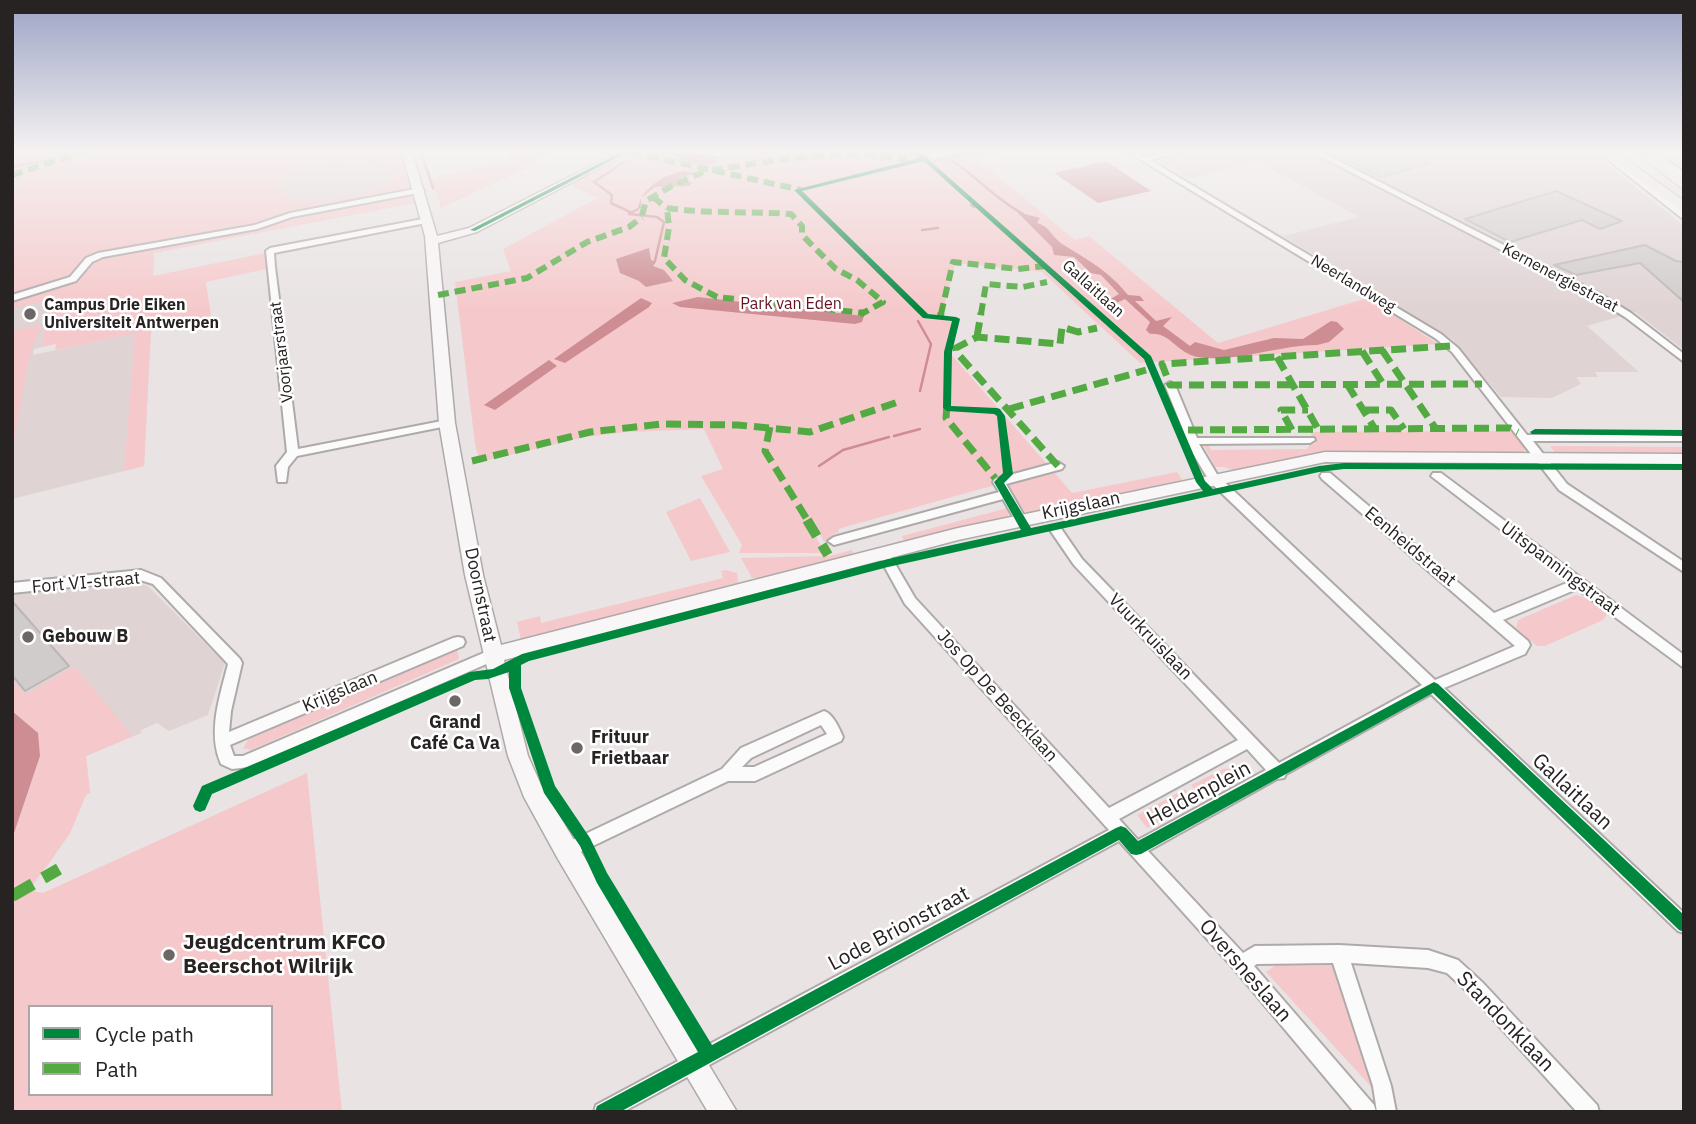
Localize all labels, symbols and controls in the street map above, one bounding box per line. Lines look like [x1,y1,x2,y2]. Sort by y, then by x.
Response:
street label: Kernenergiestraat [1499,239,1621,317]
street label: Neerlandweg [1307,251,1399,317]
street label: Gallaitlaan [1058,256,1128,322]
park label: Park van Eden [740,294,842,314]
place label: Campus Drie Eiken Universiteit Antwerpen [44,295,219,333]
street label: Voorjaarstraat [266,300,298,404]
marker: Campus Drie Eiken Universiteit Antwerpen [22,306,38,322]
street label: Krijgslaan [1040,487,1122,525]
street label: Eenheidstraat [1360,503,1460,591]
street label: Uitspanningstraat [1496,517,1624,621]
street label: Doornstraat [459,546,501,644]
street label: Fort VI-straat [31,568,141,598]
street label: Vuurkruislaan [1103,589,1197,685]
street label: Jos Op De Beecklaan [932,625,1062,767]
place label: Gebouw B [42,626,128,648]
marker: Gebouw B [20,629,36,645]
street label: Krijgslaan [299,667,381,717]
marker: Grand Café Ca Va [447,693,463,709]
place label: Grand Café Ca Va [410,712,500,754]
place label: Frituur Frietbaar [591,727,669,770]
marker: Frituur Frietbaar [569,740,585,756]
street label: Gallaitlaan [1526,748,1618,836]
street label: Heldenplein [1143,756,1255,832]
street label: Lode Brionstraat [824,881,974,977]
street label: Oversneslaan [1193,914,1297,1028]
place label: Jeugdcentrum KFCO Beerschot Wilrijk [183,930,386,980]
marker: Jeugdcentrum KFCO Beerschot Wilrijk [161,947,177,963]
street label: Standonklaan [1451,967,1559,1077]
legend [28,1005,273,1096]
text: Cycle path [95,1020,194,1048]
text: Path [95,1055,138,1083]

